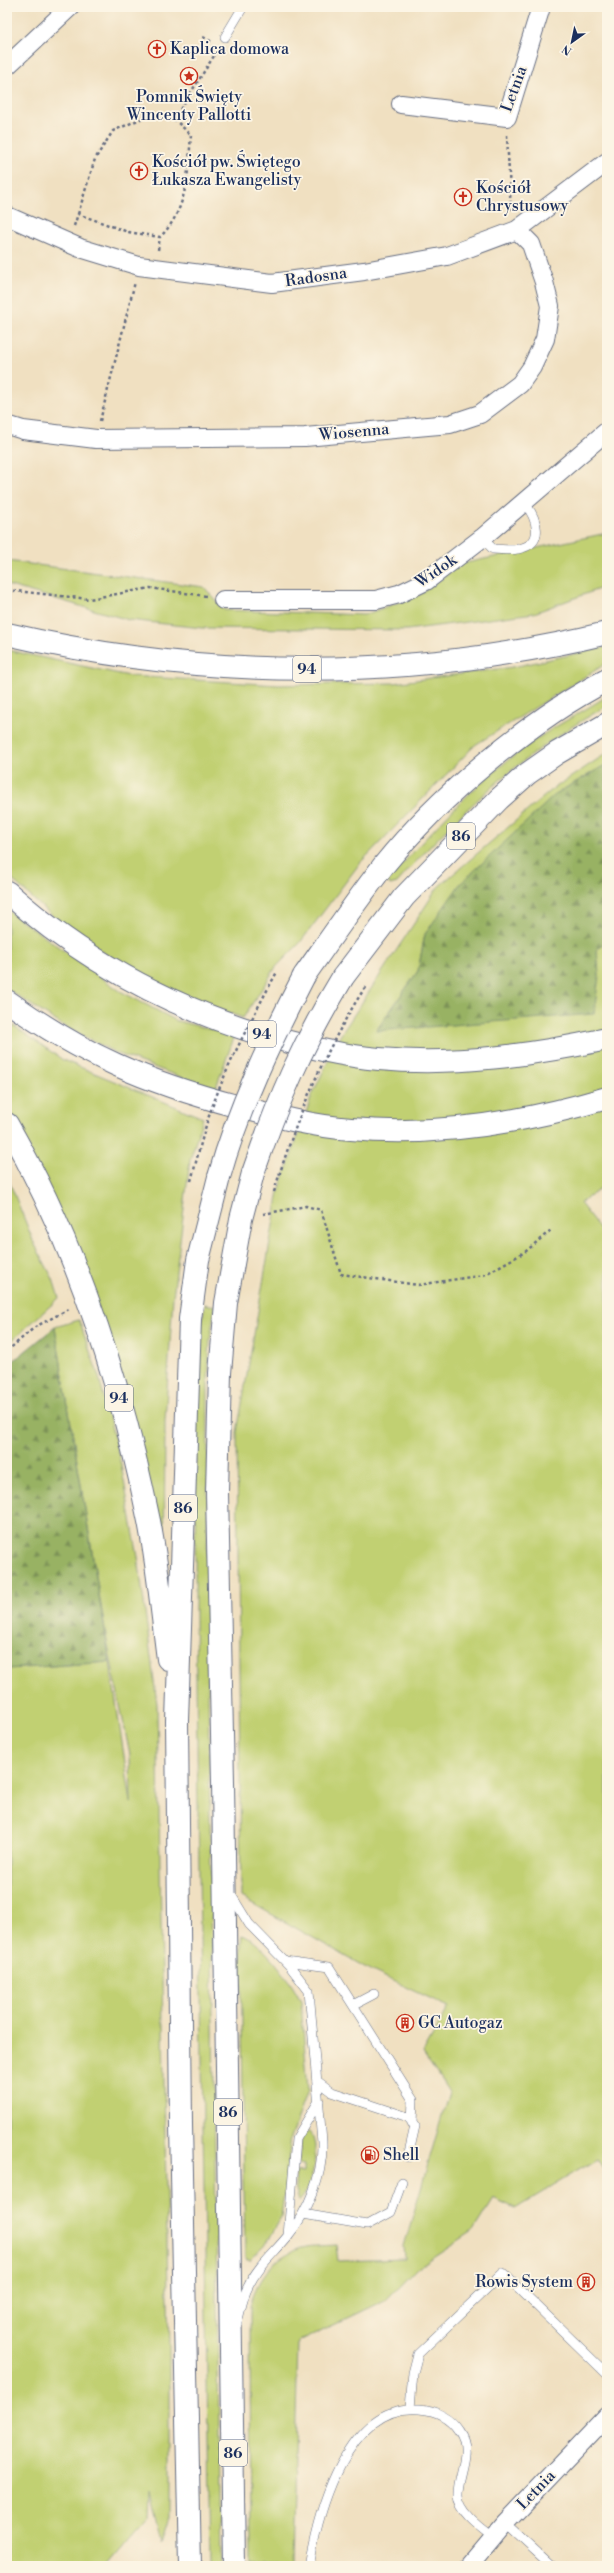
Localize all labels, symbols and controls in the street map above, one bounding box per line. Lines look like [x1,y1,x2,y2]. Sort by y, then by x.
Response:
north arrow [552,22,592,62]
church icon: Kaplica domowa [147,39,167,59]
place label: Kaplica domowa [170,39,290,59]
text: N [559,41,575,58]
street label: Letnia [497,63,532,115]
place icon: Pomnik Święty Wincenty Pallotti [179,66,199,86]
place label: Pomnik Święty Wincenty Pallotti [126,85,251,125]
place label: Kościół pw. Świętego Łukasza Ewangelisty [152,150,302,190]
church icon: Kościół pw. Świętego Łukasza Ewangelisty [129,161,149,181]
place label: Kościół Chrystusowy [476,178,568,216]
church icon: Kościół Chrystusowy [453,187,473,207]
street label: Radosna [284,263,349,291]
street label: Wiosenna [317,419,391,445]
street label: Widok [411,549,462,593]
road number: 94 [293,656,321,682]
road number: 86 [447,823,475,849]
road number: 94 [248,1021,276,1047]
road number: 94 [105,1385,133,1411]
road number: 86 [169,1495,197,1521]
building icon: GC Autogaz [395,2013,415,2033]
place label: GC Autogaz [418,2013,503,2033]
road number: 86 [214,2099,242,2125]
fuel station icon: Shell [360,2145,380,2165]
place label: Shell [383,2145,420,2165]
place label: Rowis System [475,2272,573,2292]
building icon: Rowis System [576,2272,596,2292]
road number: 86 [219,2440,247,2466]
street label: Letnia [512,2465,560,2514]

